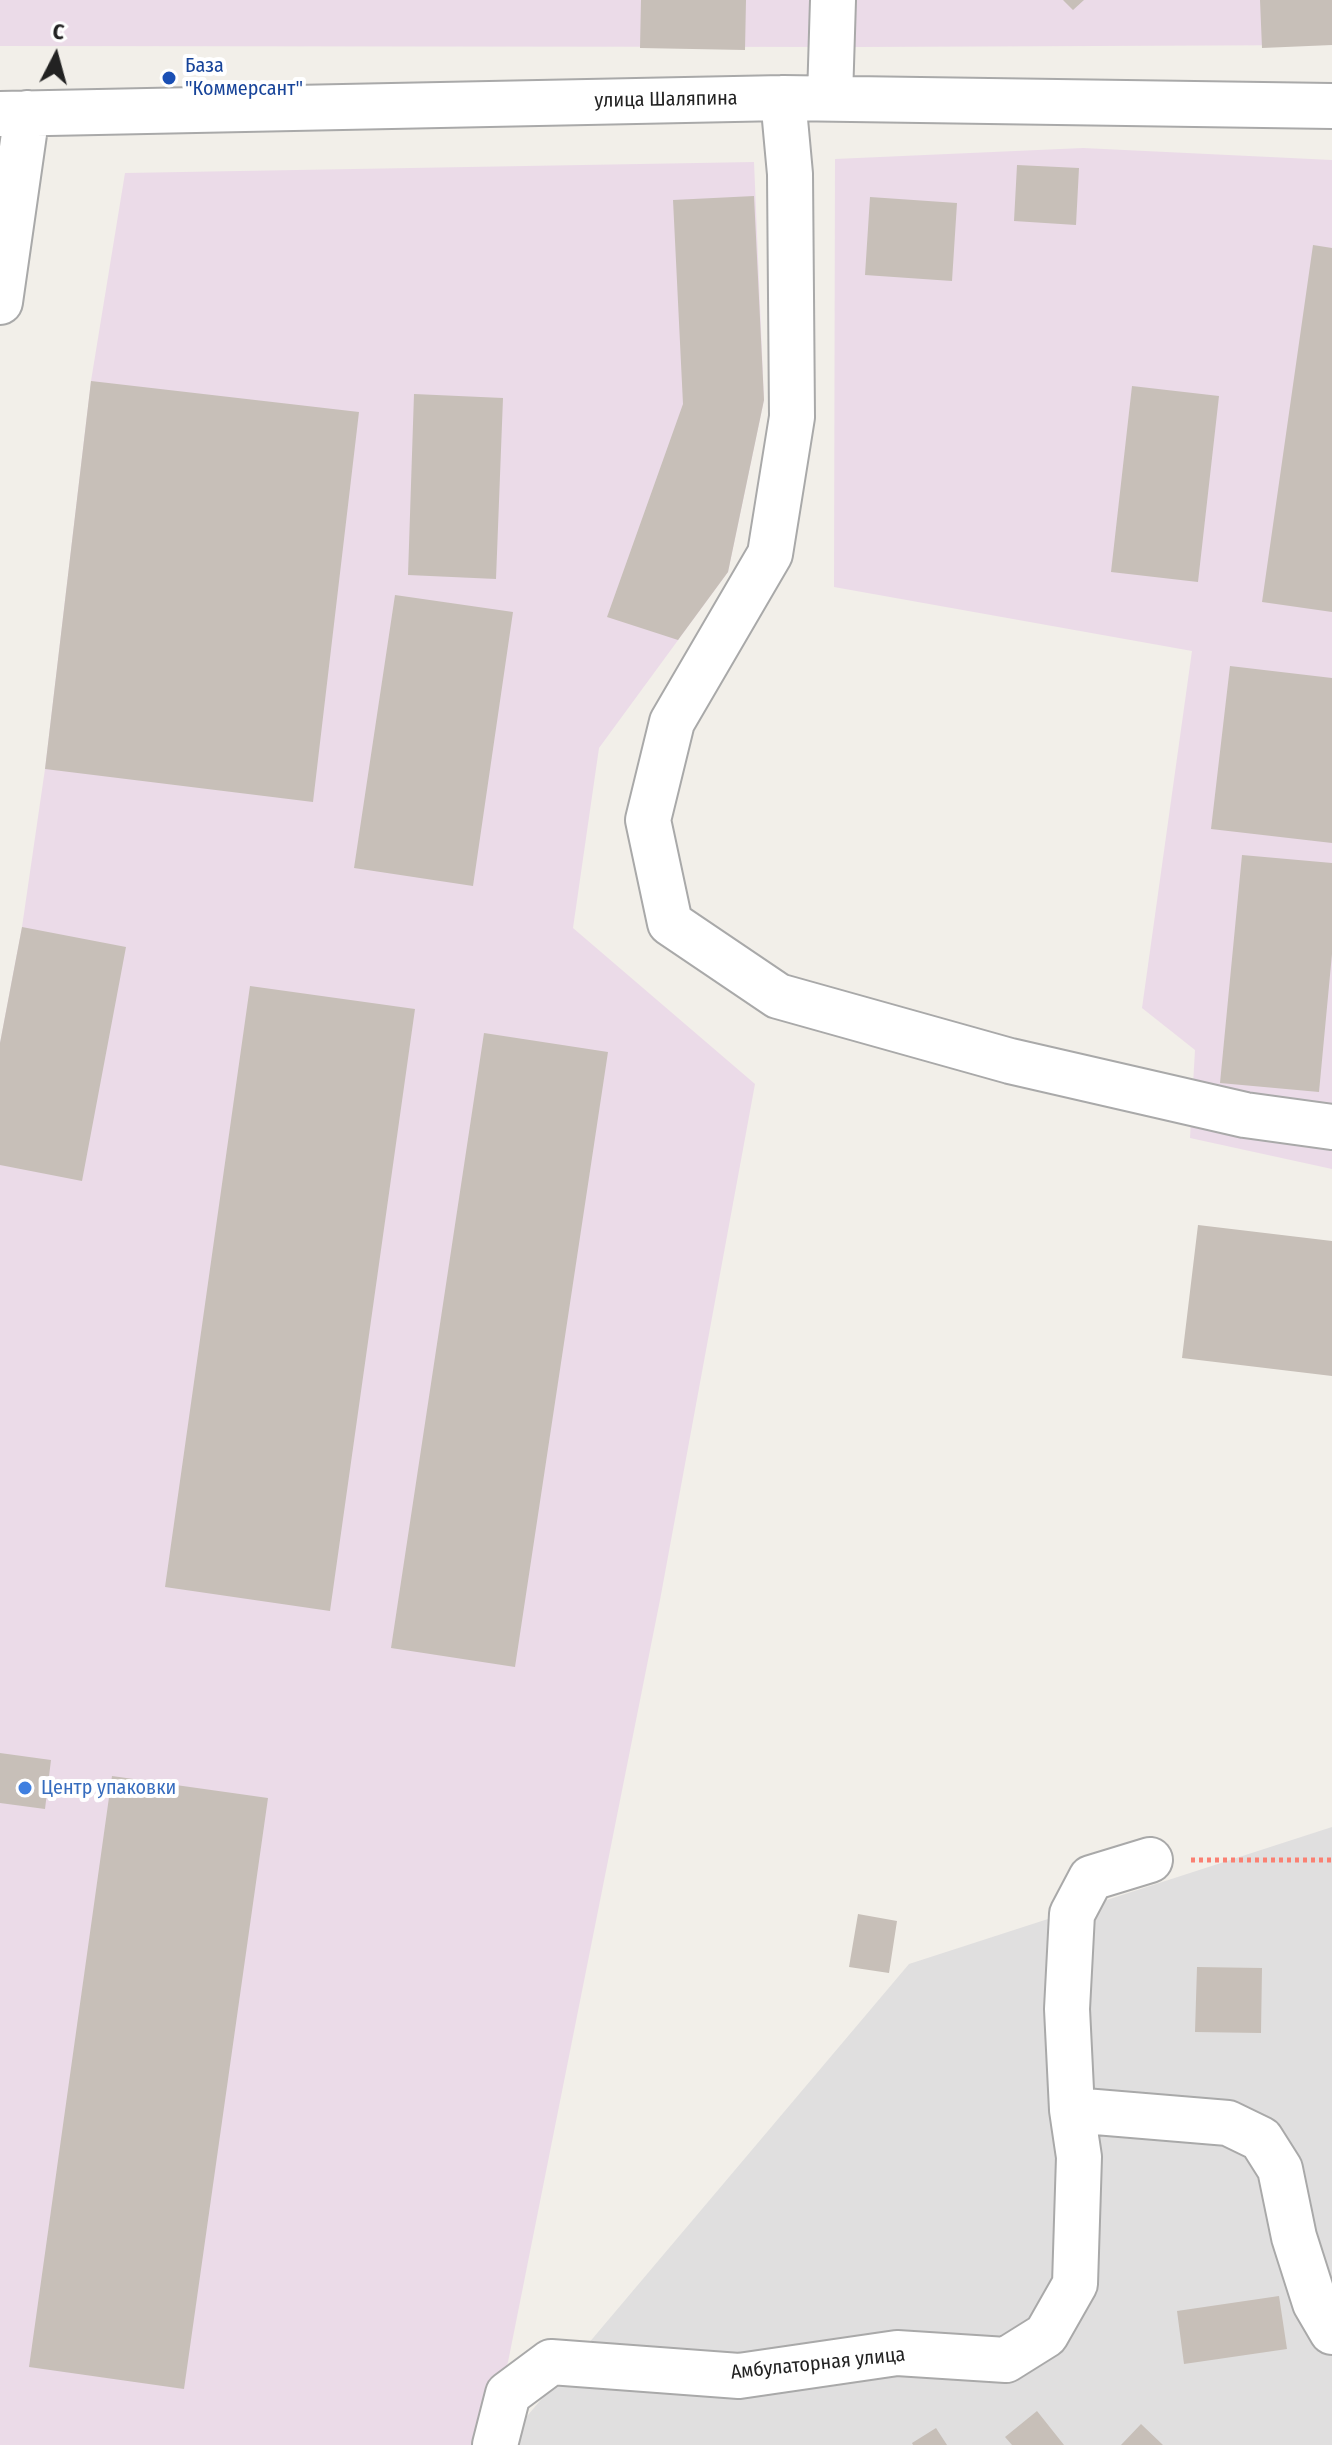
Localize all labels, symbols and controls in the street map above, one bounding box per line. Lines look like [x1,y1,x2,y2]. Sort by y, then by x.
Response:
north arrow [16,16,96,96]
text: С [51,18,66,46]
place label: База "Коммерсант" [185,54,303,101]
marker: База "Коммерсант" [160,69,178,87]
street label: улица Шаляпина [594,87,738,113]
place label: Центр упаковки [41,1776,176,1800]
marker: Центр упаковки [16,1779,34,1797]
street label: Амбулаторная улица [730,2343,906,2385]

